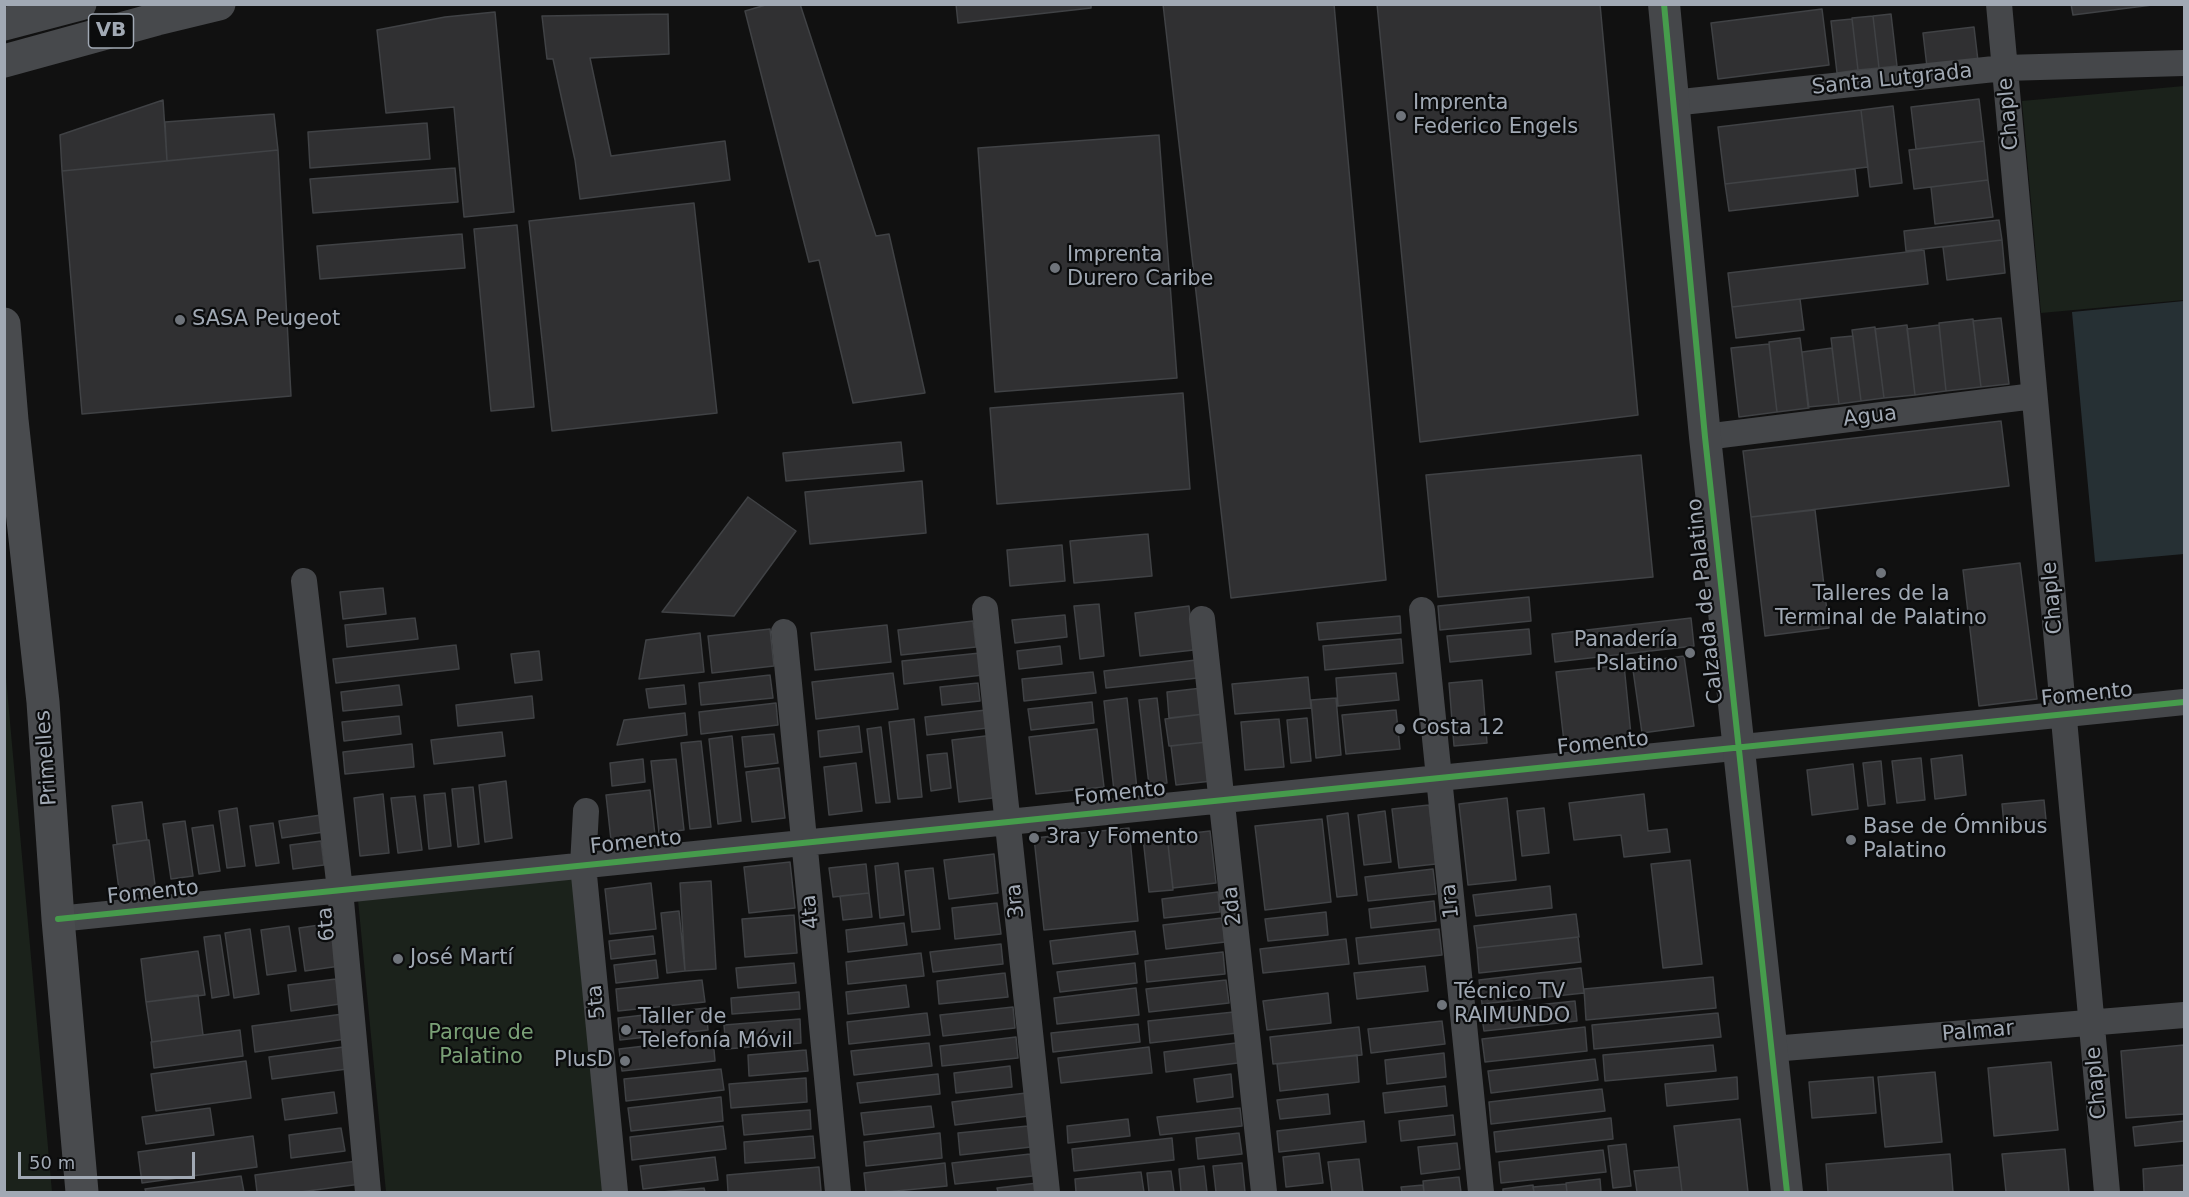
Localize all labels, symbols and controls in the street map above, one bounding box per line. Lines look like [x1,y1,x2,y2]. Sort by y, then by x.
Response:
road number: VB [88,14,134,48]
street label: Santa Lutgrada [1811,59,1973,101]
street label: Chaple [1993,77,2025,151]
place label: Imprenta Federico Engels [1413,91,1578,141]
marker: Imprenta Federico Engels [1394,109,1408,123]
place label: Imprenta Durero Caribe [1067,243,1214,293]
marker: Imprenta Durero Caribe [1048,261,1062,275]
place label: SASA Peugeot [192,307,340,333]
marker: SASA Peugeot [173,313,187,327]
street label: Agua [1842,401,1898,433]
street label: Calzada de Palatino [1683,497,1729,705]
street label: Chaple [2037,561,2069,635]
marker: Talleres de la Terminal de Palatino [1874,566,1888,580]
place label: Talleres de la Terminal de Palatino [1775,582,1987,632]
place label: Panadería Pslatino [1574,628,1678,678]
marker: Panadería Pslatino [1683,646,1697,660]
street label: Fomento [2040,678,2134,712]
street label: Primelles [31,709,63,807]
place label: Costa 12 [1412,716,1505,742]
marker: Costa 12 [1393,722,1407,736]
street label: Fomento [1556,727,1650,761]
street label: Fomento [1073,777,1167,811]
place label: Base de Ómnibus Palatino [1863,815,2047,865]
place label: 3ra y Fomento [1046,825,1199,851]
street label: Fomento [589,826,683,860]
marker: 3ra y Fomento [1027,831,1041,845]
marker: Base de Ómnibus Palatino [1844,833,1858,847]
street label: Fomento [106,876,200,910]
street label: 3ra [1002,882,1030,920]
street label: 1ra [1437,882,1465,920]
street label: 2da [1218,885,1248,927]
street label: 4ta [797,894,825,930]
street label: 6ta [313,906,341,942]
place label: José Martí [410,946,513,972]
marker: José Martí [391,952,405,966]
place label: Técnico TV RAIMUNDO [1454,980,1570,1030]
street label: 5ta [583,984,611,1020]
marker: Técnico TV RAIMUNDO [1435,998,1449,1012]
place label: Taller de Telefonía Móvil [638,1005,793,1055]
street label: Palmar [1941,1016,2015,1048]
park label: Parque de Palatino [428,1021,534,1071]
marker: Taller de Telefonía Móvil [619,1023,633,1037]
street label: Chaple [2081,1046,2113,1120]
place label: PlusD [554,1048,613,1074]
marker: PlusD [618,1054,632,1068]
scale bar [21,1140,198,1178]
text: 50 m [29,1152,75,1173]

